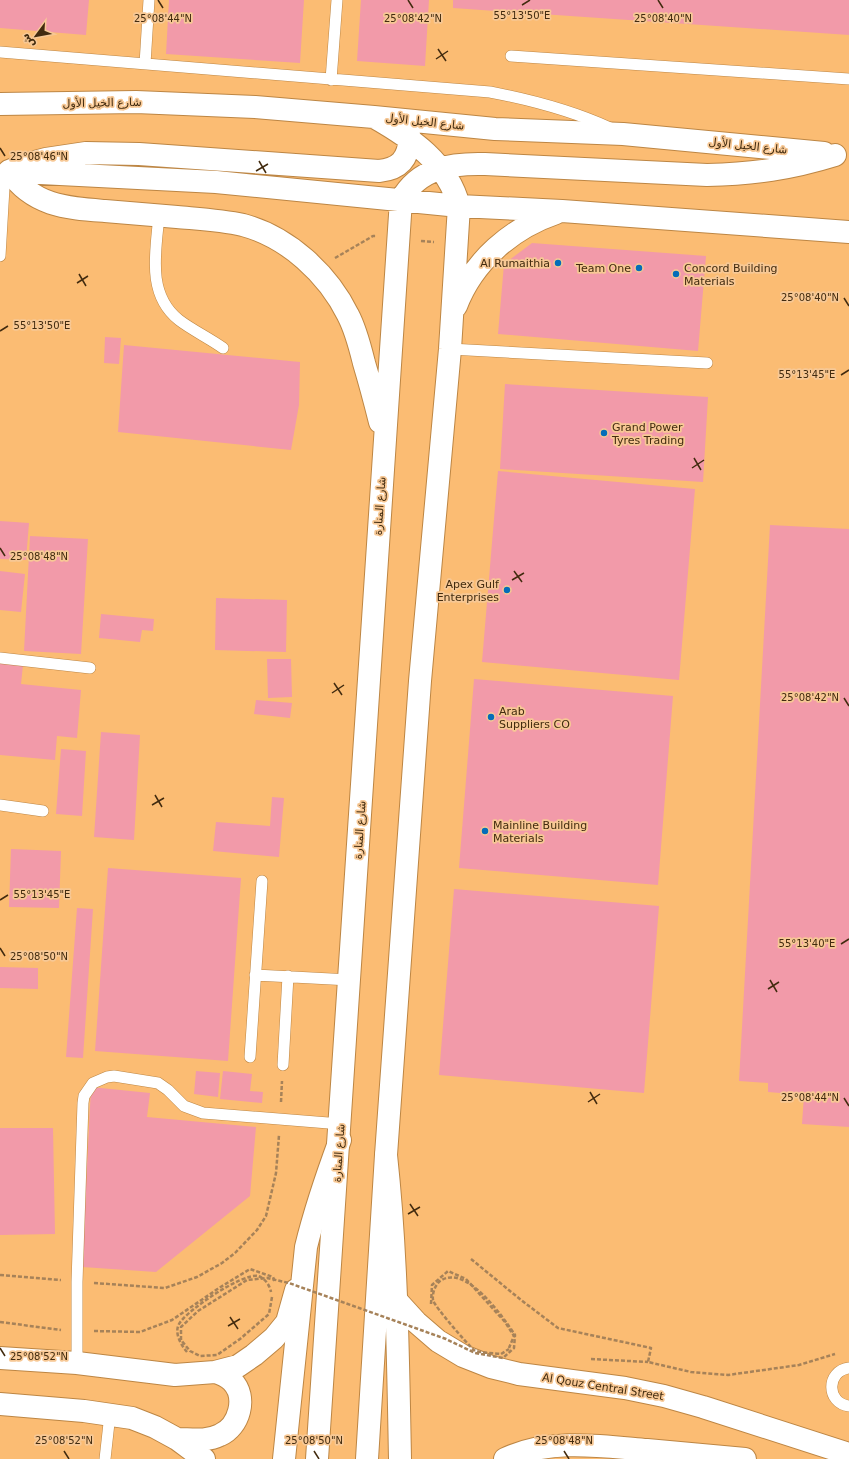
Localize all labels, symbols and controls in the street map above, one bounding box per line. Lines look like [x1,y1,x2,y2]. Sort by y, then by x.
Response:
text: 55°13'50"E [494,10,550,21]
text: 25°08'44"N [134,13,192,24]
text: 25°08'42"N [384,13,442,24]
text: 25°08'40"N [634,13,692,24]
north arrow [16,16,56,56]
text: ش [18,31,37,51]
street label: شارع الخيل الأول [62,95,142,110]
street label: شارع الخيل الأول [385,110,465,133]
street label: شارع الخيل الأول [708,134,788,157]
text: 25°08'46"N [10,151,68,162]
place label: Al Rumaithia [480,257,550,270]
marker: Al Rumaithia [553,258,563,268]
place label: Team One [575,262,631,275]
place label: Concord Building Materials [684,262,778,288]
marker: Team One [634,263,644,273]
marker: Concord Building Materials [671,269,681,279]
text: 25°08'40"N [781,292,839,303]
text: 55°13'50"E [14,320,70,331]
text: 55°13'45"E [779,369,835,380]
place label: Grand Power Tyres Trading [611,421,684,447]
marker: Grand Power Tyres Trading [599,428,609,438]
street label: شارع المنارة [371,476,389,536]
text: 25°08'48"N [10,551,68,562]
place label: Apex Gulf Enterprises [437,578,500,604]
marker: Apex Gulf Enterprises [502,585,512,595]
text: 25°08'42"N [781,692,839,703]
place label: Arab Suppliers CO [499,705,570,731]
marker: Arab Suppliers CO [486,712,496,722]
street label: شارع المنارة [351,800,369,860]
place label: Mainline Building Materials [493,819,587,845]
marker: Mainline Building Materials [480,826,490,836]
text: 55°13'45"E [14,889,70,900]
text: 55°13'40"E [779,938,835,949]
text: 25°08'50"N [10,951,68,962]
text: 25°08'44"N [781,1092,839,1103]
street label: شارع المنارة [330,1123,348,1183]
text: 25°08'52"N [10,1351,68,1362]
street label: Al Qouz Central Street [541,1371,665,1403]
text: 25°08'52"N [35,1435,93,1446]
text: 25°08'50"N [285,1435,343,1446]
text: 25°08'48"N [535,1435,593,1446]

